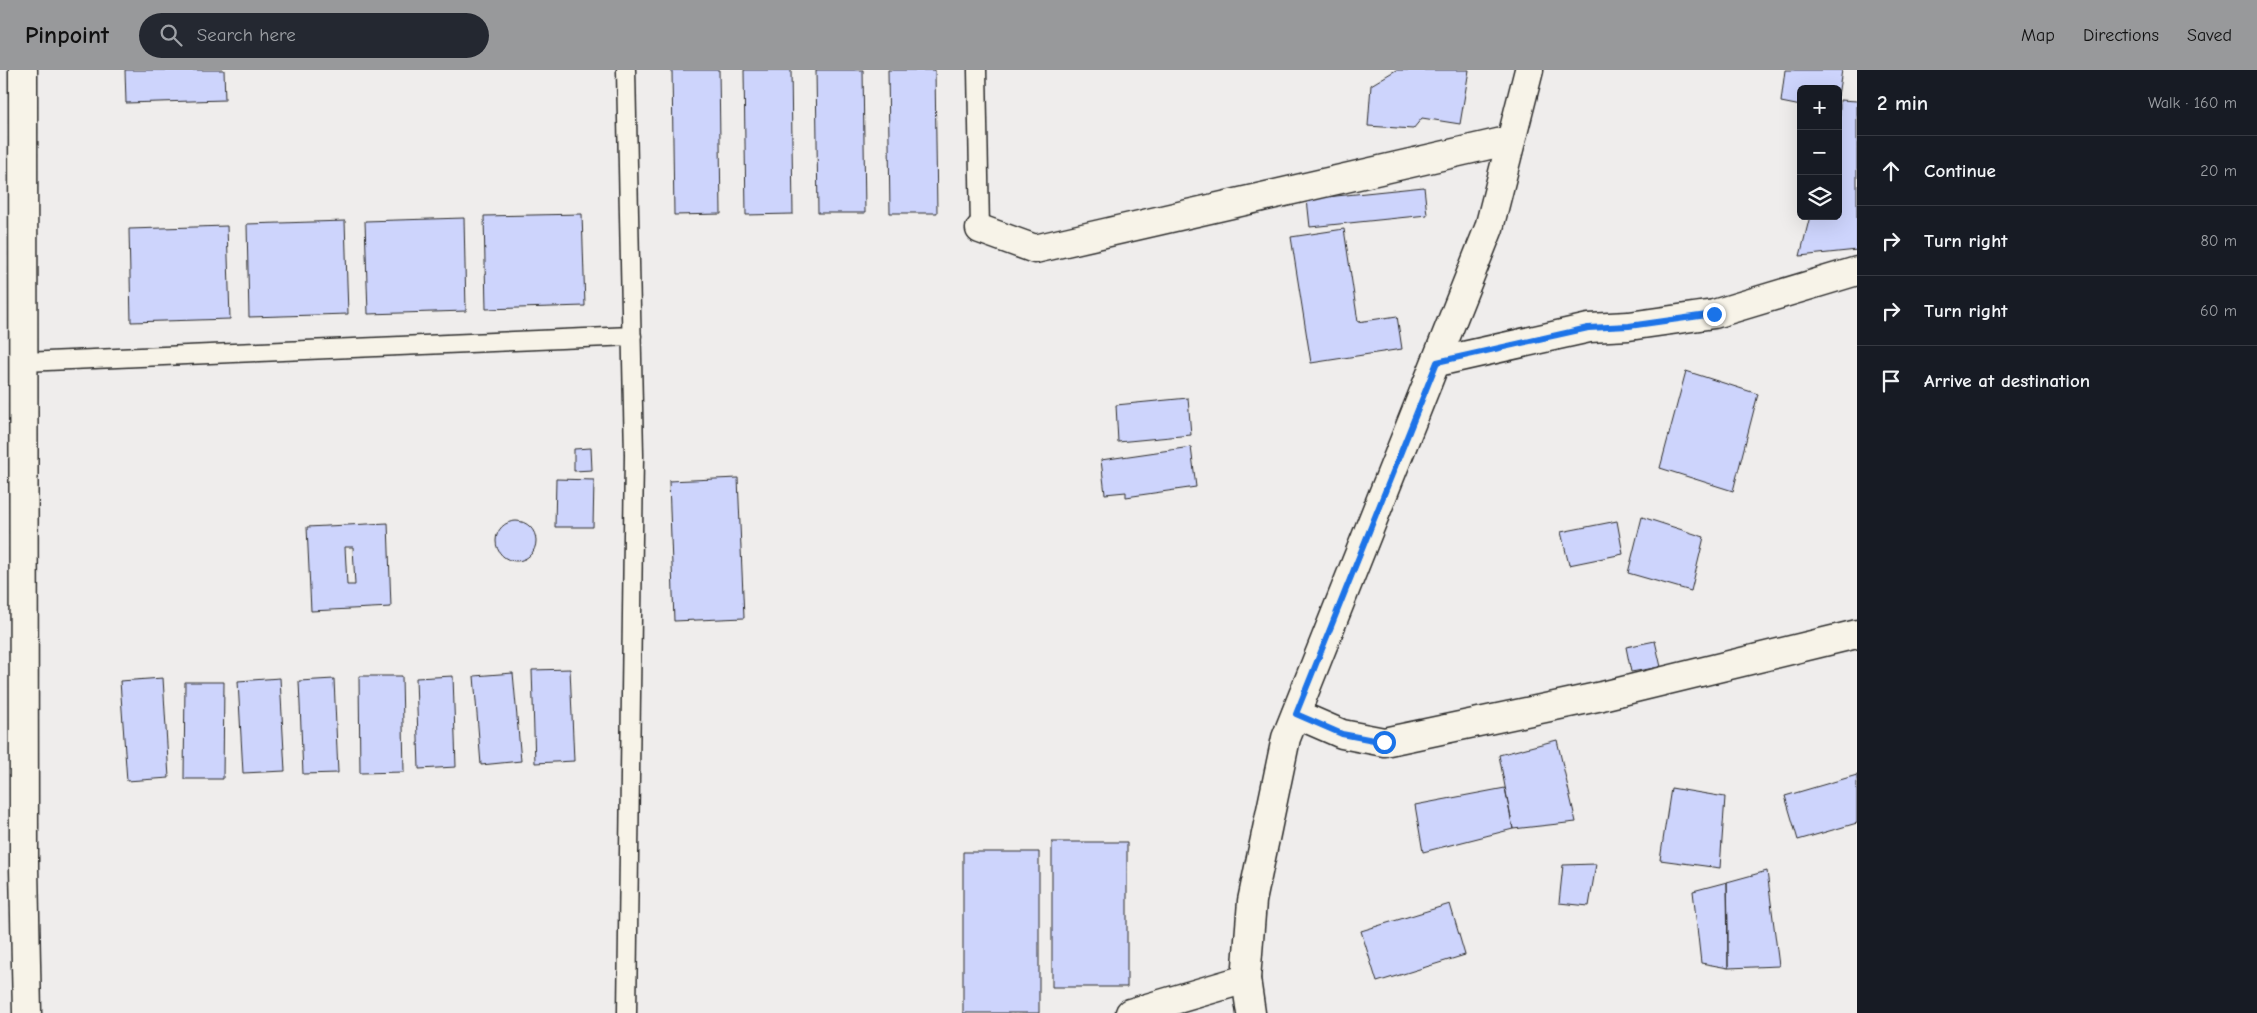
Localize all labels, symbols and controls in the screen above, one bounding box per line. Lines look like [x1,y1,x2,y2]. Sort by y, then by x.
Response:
search box [139,13,489,58]
text: Pinpoint [25,21,109,49]
icon: search [157,21,185,49]
text: Search here [197,24,296,46]
text: Map [2021,25,2055,46]
text: Directions [2083,25,2159,46]
text: Saved [2187,25,2232,46]
map controls [1797,85,1842,220]
button: + [1797,85,1842,130]
text: 2 min [1877,91,1928,115]
text: Walk · 160 m [2148,94,2237,112]
button: − [1797,130,1842,175]
icon: ahead [1877,157,1905,185]
text: Continue [1924,160,1996,182]
text: 20 m [2200,162,2237,180]
button: layers [1797,175,1842,220]
icon: right [1877,227,1905,255]
text: Turn right [1924,230,2008,252]
text: 80 m [2200,232,2237,250]
icon: right [1877,297,1905,325]
text: Turn right [1924,300,2008,322]
text: 60 m [2200,302,2237,320]
route end [1703,303,1726,326]
icon: arrive [1877,367,1905,395]
text: Arrive at destination [1924,370,2090,392]
route start [1373,731,1396,754]

